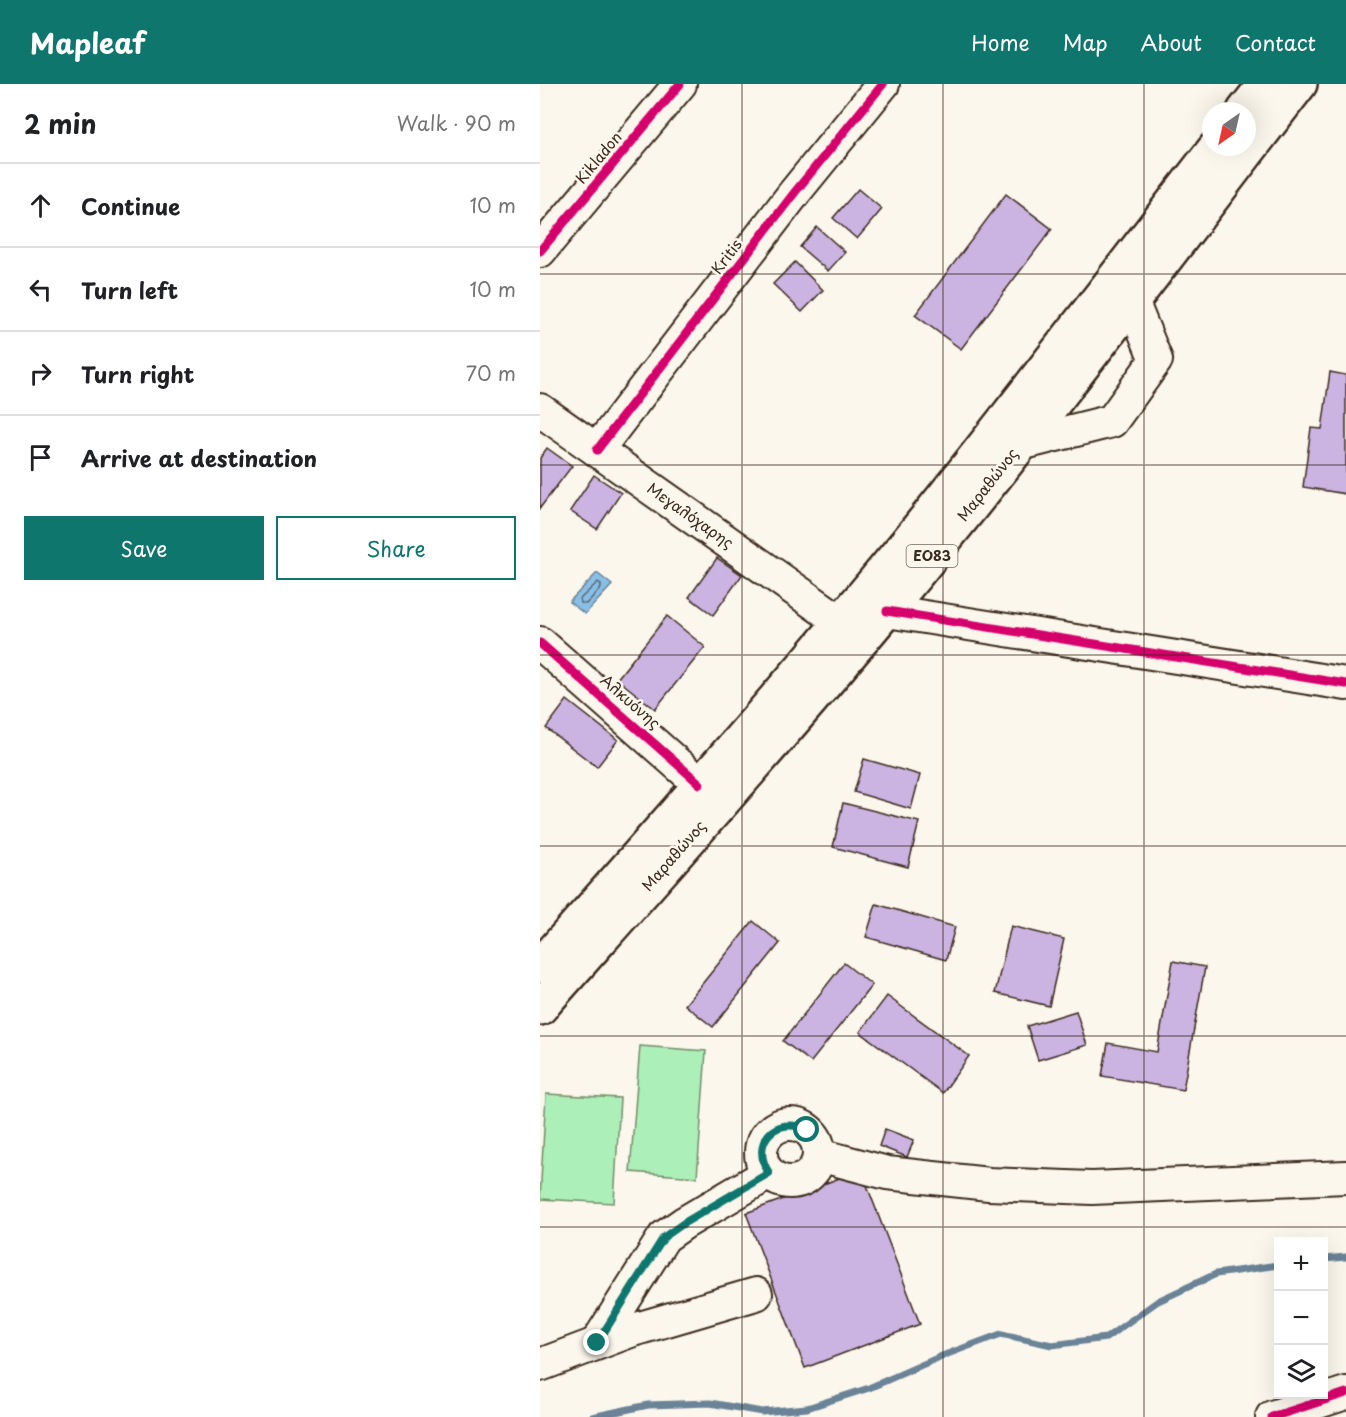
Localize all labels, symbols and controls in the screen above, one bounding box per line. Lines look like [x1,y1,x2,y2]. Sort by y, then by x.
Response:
text: Mapleaf [30,21,146,64]
text: Home [971,26,1030,58]
text: Map [1063,26,1108,58]
text: About [1141,26,1202,58]
text: Contact [1235,26,1316,58]
north arrow [1202,102,1256,156]
text: 2 min [24,104,97,143]
text: Walk · 90 m [397,108,516,138]
street label: Kikladon [569,126,627,188]
icon: ahead [24,189,57,222]
text: Continue [81,189,180,222]
text: 10 m [469,190,516,220]
street label: Kritis [705,234,747,279]
icon: left [24,273,57,306]
text: Turn left [81,273,178,306]
text: 10 m [469,274,516,304]
icon: right [24,357,57,390]
text: Turn right [81,357,194,390]
text: 70 m [466,358,516,388]
icon: arrive [24,441,57,474]
text: Arrive at destination [81,441,317,474]
street label: Μαραθώνος [951,442,1023,526]
street label: Μεγαλόχαρης [643,476,739,553]
button: Save [24,516,264,580]
button: Share [276,516,516,580]
road number: ΕΟ83 [906,545,958,567]
street label: Αλκυόνης [596,668,666,734]
street label: Μαραθώνος [636,814,710,896]
route start [793,1116,819,1142]
map controls [1274,1237,1328,1399]
button: + [1274,1237,1328,1291]
button: − [1274,1291,1328,1345]
route end [583,1329,609,1355]
button: layers [1274,1345,1328,1399]

